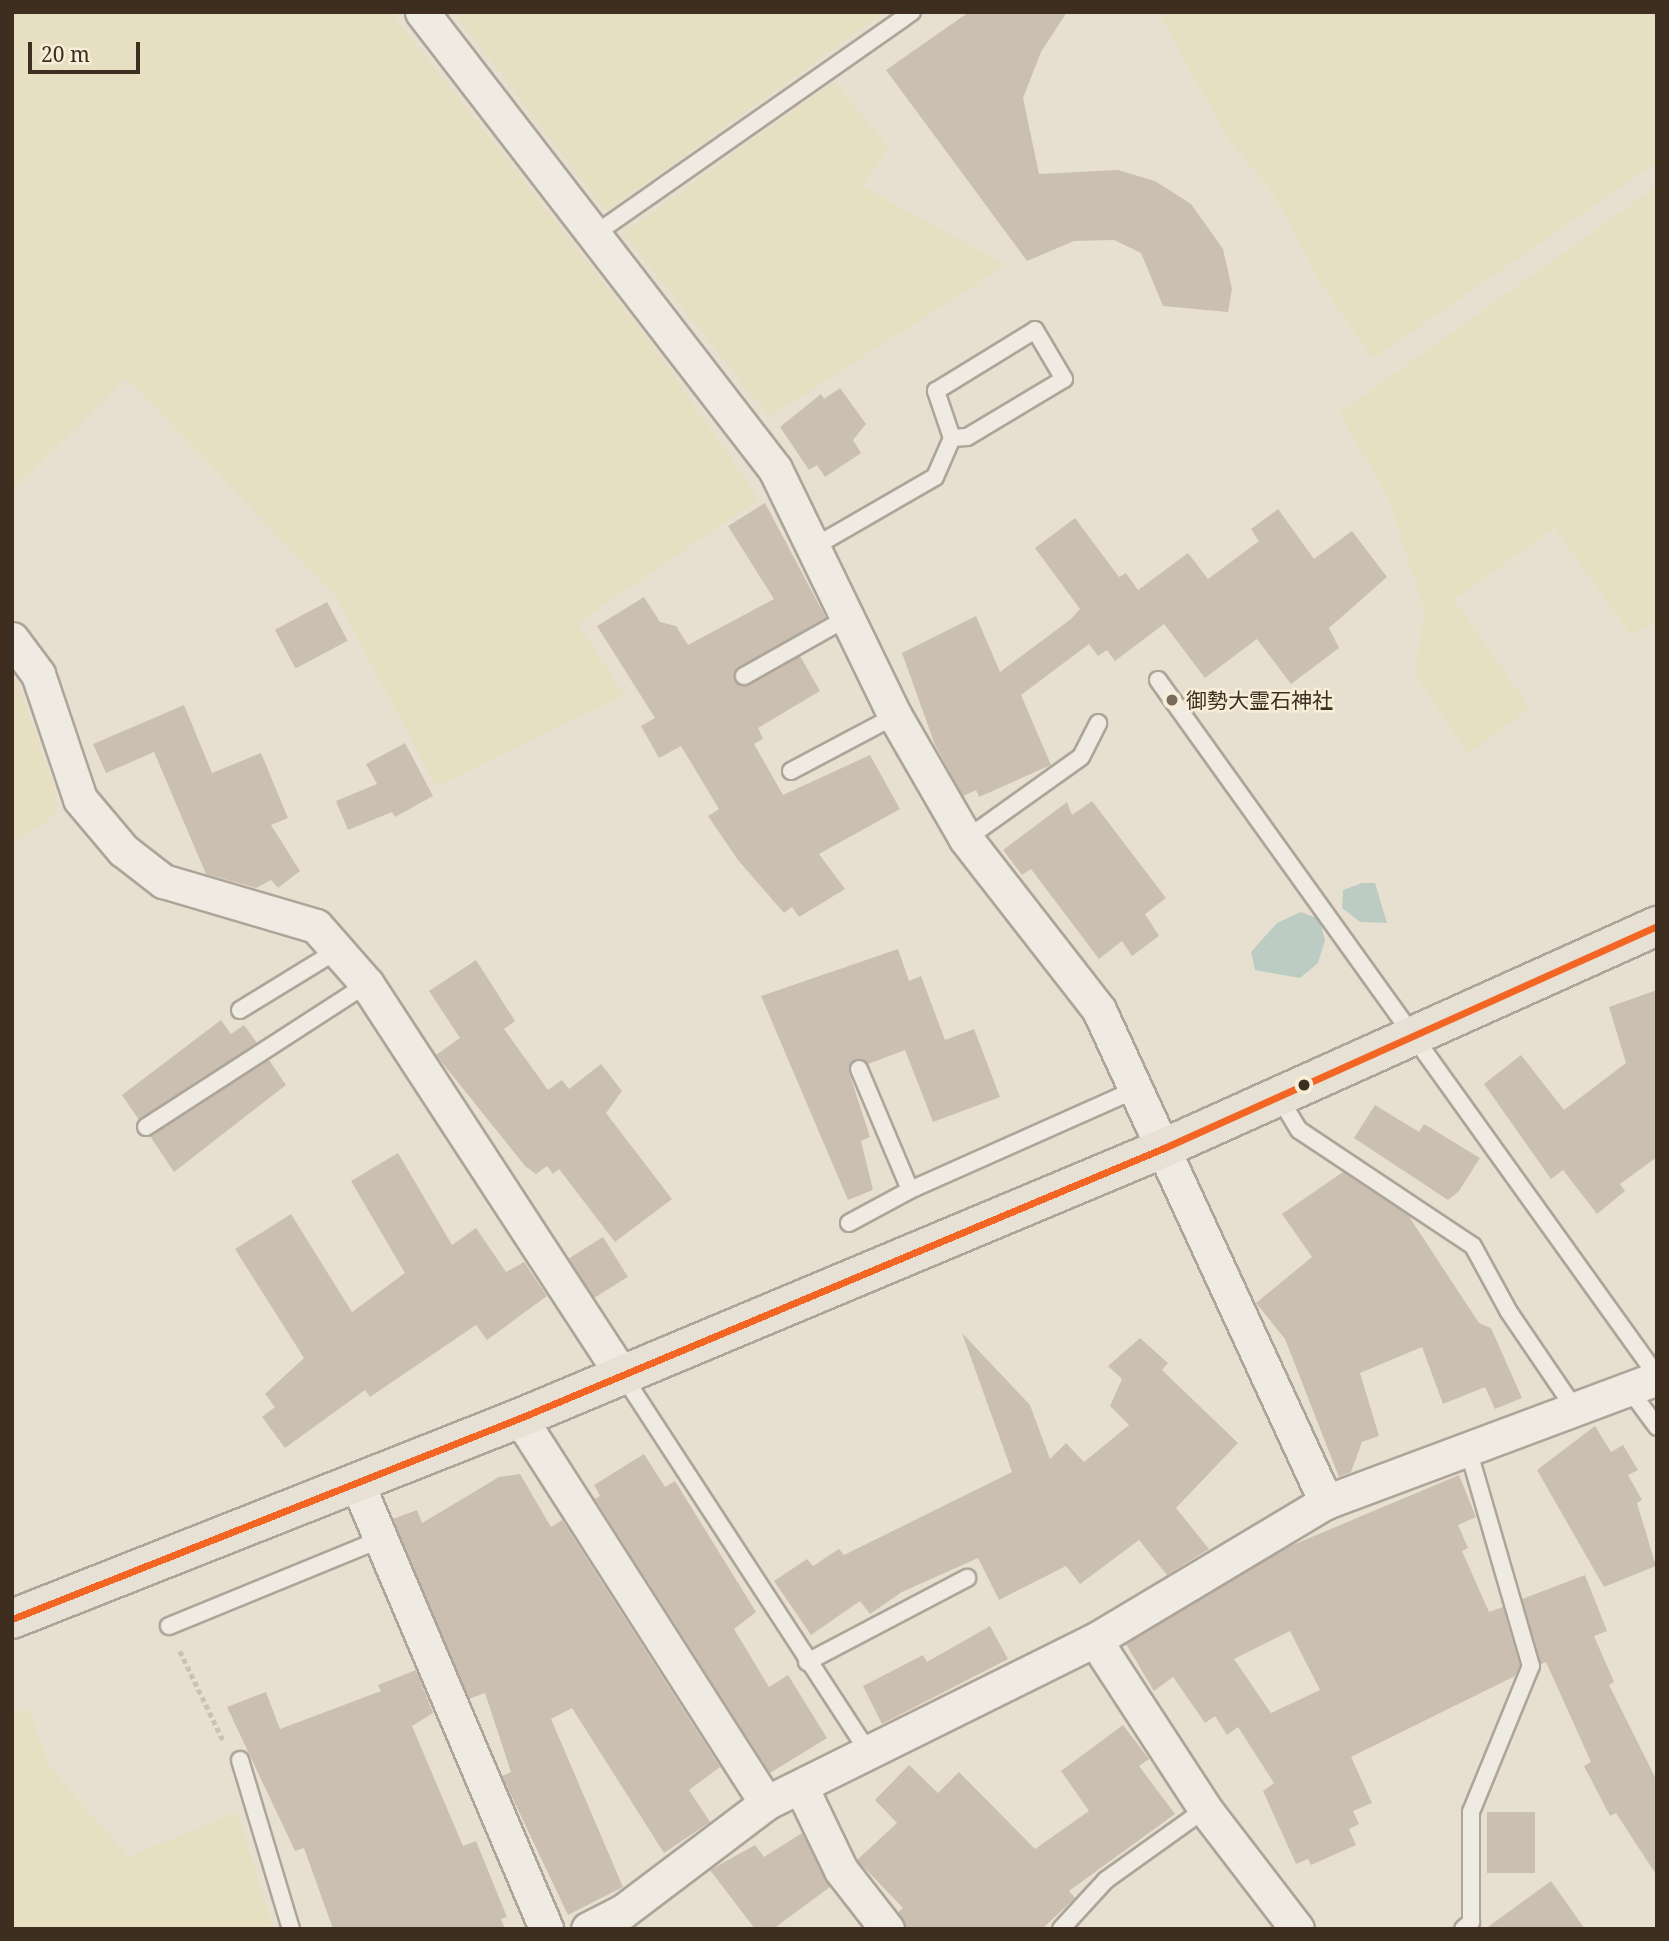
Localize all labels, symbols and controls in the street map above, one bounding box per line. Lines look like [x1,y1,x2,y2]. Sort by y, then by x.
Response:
scale bar [32,28,144,72]
text: 20 m [41,40,90,68]
place label: 御勢大霊石神社 [1186,687,1333,713]
marker: 御勢大霊石神社 [1164,692,1180,708]
unlabelled marker [1297,1078,1311,1092]

